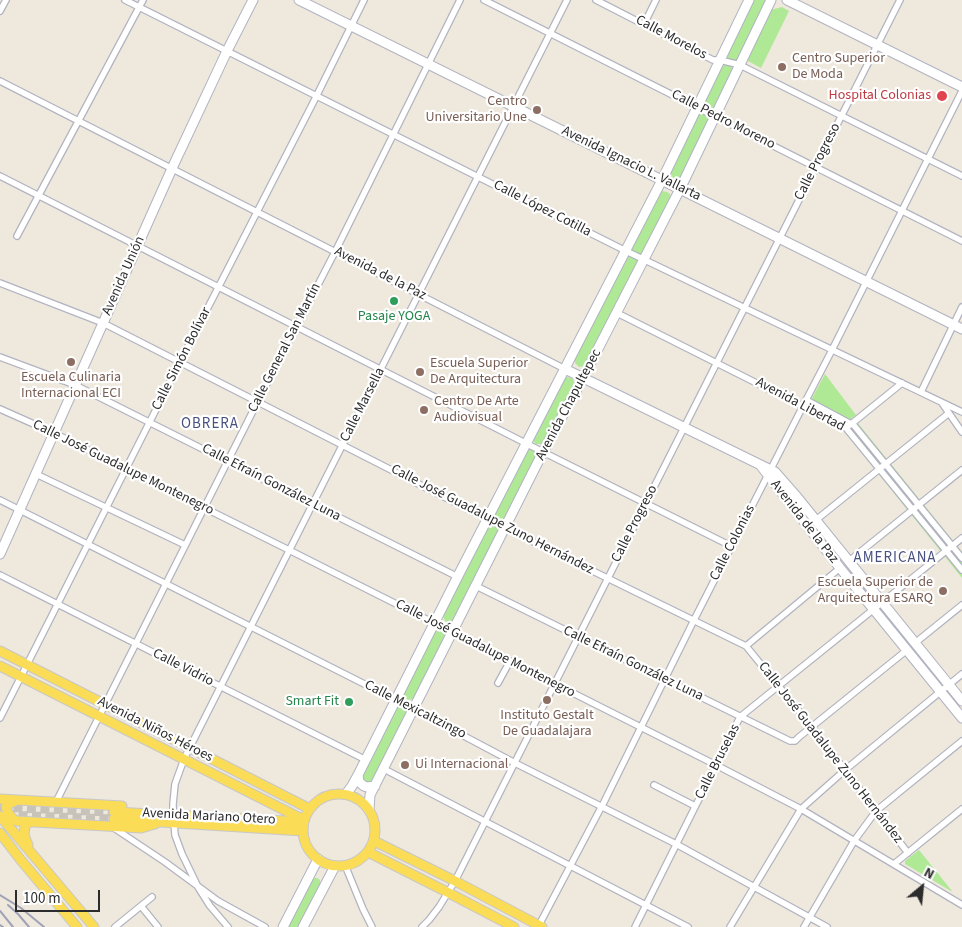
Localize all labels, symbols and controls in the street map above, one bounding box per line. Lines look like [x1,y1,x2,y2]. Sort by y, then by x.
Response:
street label: Calle Morelos [632,12,710,64]
place label: Centro Superior De Moda [792,51,885,84]
marker: Centro Superior De Moda [776,61,788,73]
street label: Calle Pedro Moreno [668,87,778,153]
place label: Hospital Colonias [829,88,931,104]
marker: Hospital Colonias [935,89,949,103]
place label: Centro Universitario Une [426,94,527,126]
marker: Centro Universitario Une [531,104,543,116]
street label: Calle Progreso [791,121,845,203]
street label: Avenida Ignacio L. Vallarta [559,123,703,205]
street label: Calle López Cotilla [490,177,594,241]
street label: Avenida Unión [99,234,149,318]
street label: Avenida de la Paz [331,244,429,304]
street label: Calle General San Martín [245,280,325,416]
marker: Pasaje YOGA [388,295,400,307]
street label: Calle Simón Bolívar [149,305,215,413]
place label: Pasaje YOGA [358,309,430,325]
street label: Avenida Chapultepec [533,346,605,464]
marker: Escuela Culinaria Internacional ECI [65,356,77,368]
place label: Escuela Superior De Arquitectura [430,356,528,388]
street label: Calle Marsella [337,365,389,445]
marker: Escuela Superior De Arquitectura [414,366,426,378]
place label: Escuela Culinaria Internacional ECI [21,370,121,402]
street label: Avenida Libertad [752,374,848,436]
place label: Centro De Arte Audiovisual [434,394,519,427]
marker: Centro De Arte Audiovisual [418,404,430,416]
district label: OBRERA [180,416,240,434]
street label: Calle José Guadalupe Montenegro [30,417,216,519]
street label: Calle Efraín González Luna [199,441,343,525]
street label: Calle José Guadalupe Zuno Hernández [388,461,596,579]
street label: Avenida de la Paz [766,477,842,567]
street label: Calle Progreso [608,483,662,565]
street label: Calle Colonias [707,502,759,584]
district label: AMERICANA [852,550,938,568]
place label: Escuela Superior de Arquitectura ESARQ [817,575,933,608]
marker: Escuela Superior de Arquitectura ESARQ [937,585,949,597]
street label: Calle José Guadalupe Montenegro [392,596,578,702]
street label: Calle Efraín González Luna [560,623,706,705]
street label: Calle Vidrio [150,645,216,691]
street label: Calle José Guadalupe Zuno Hernández [754,659,906,847]
street label: Calle Mexicaltzingo [361,677,469,743]
street label: Avenida Niños Héroes [95,694,215,766]
place label: Smart Fit [285,694,339,710]
marker: Instituto Gestalt De Guadalajara [541,694,553,706]
marker: Smart Fit [343,696,355,708]
place label: Instituto Gestalt De Guadalajara [500,708,594,740]
street label: Calle Bruselas [692,722,744,802]
place label: Ui Internacional [415,757,508,773]
marker: Ui Internacional [399,759,411,771]
street label: Avenida Mariano Otero [142,805,276,829]
north arrow [897,862,947,912]
text: N [920,863,938,885]
scale bar [18,880,102,912]
text: 100 m [23,888,61,909]

